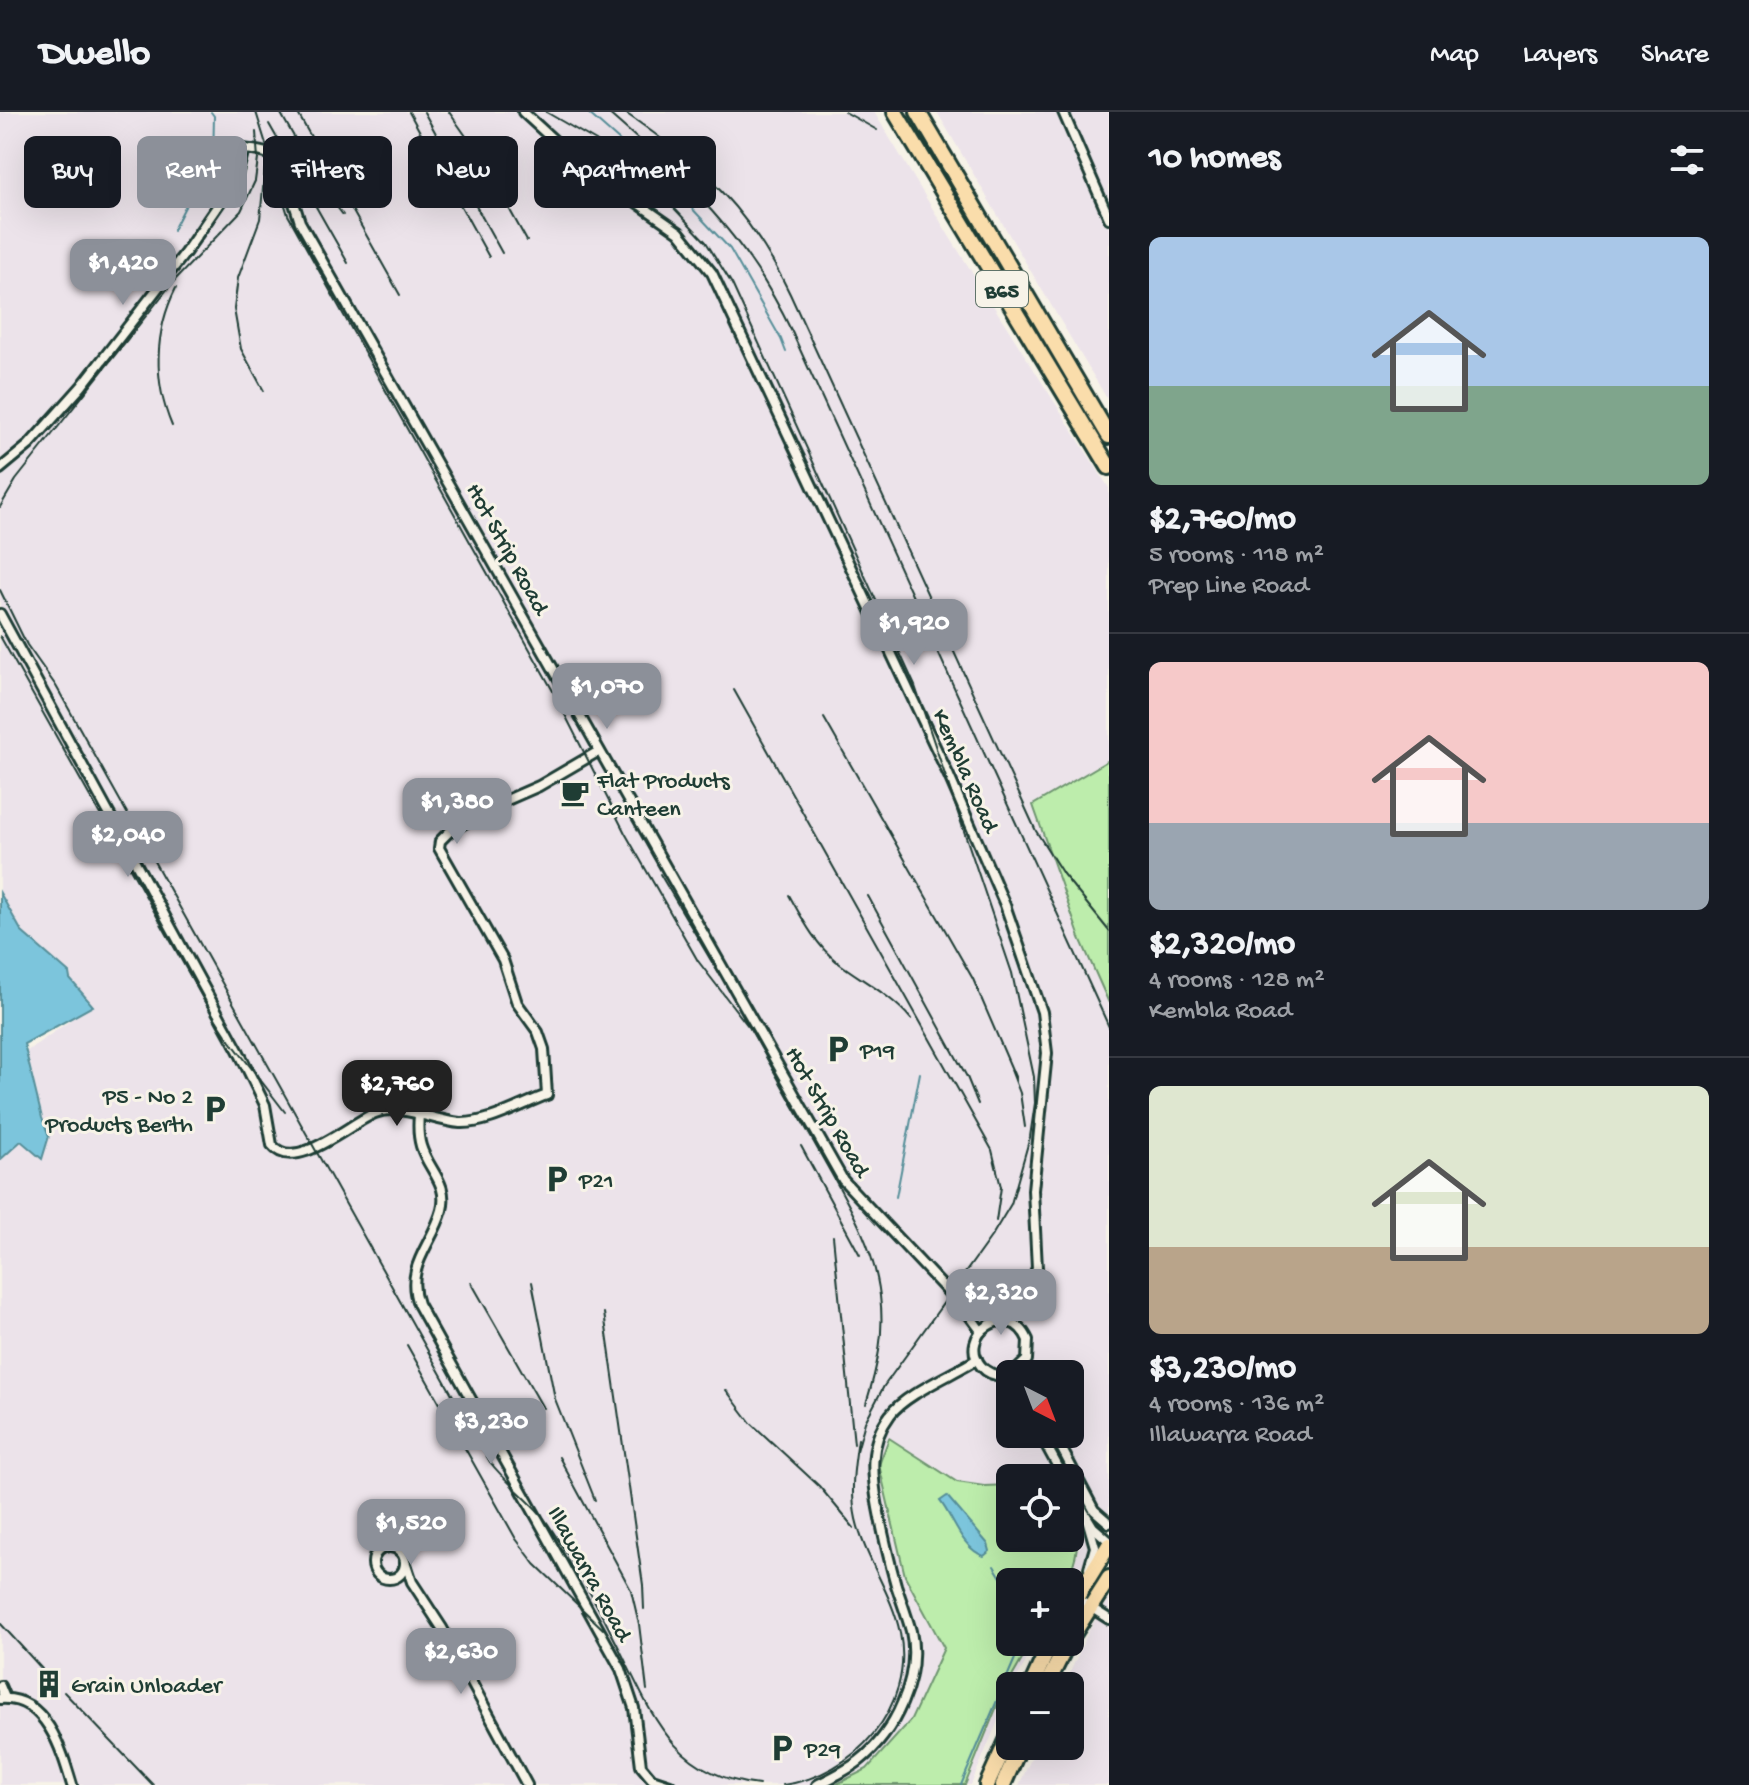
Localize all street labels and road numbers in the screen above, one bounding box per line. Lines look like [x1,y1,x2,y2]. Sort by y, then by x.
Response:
road number: B65 [976,271,1028,307]
street label: Hot Strip Road [458,479,555,622]
street label: Kembla Road [924,705,1005,839]
street label: Hot Strip Road [777,1042,876,1185]
street label: Illawarra Road [539,1502,638,1649]

